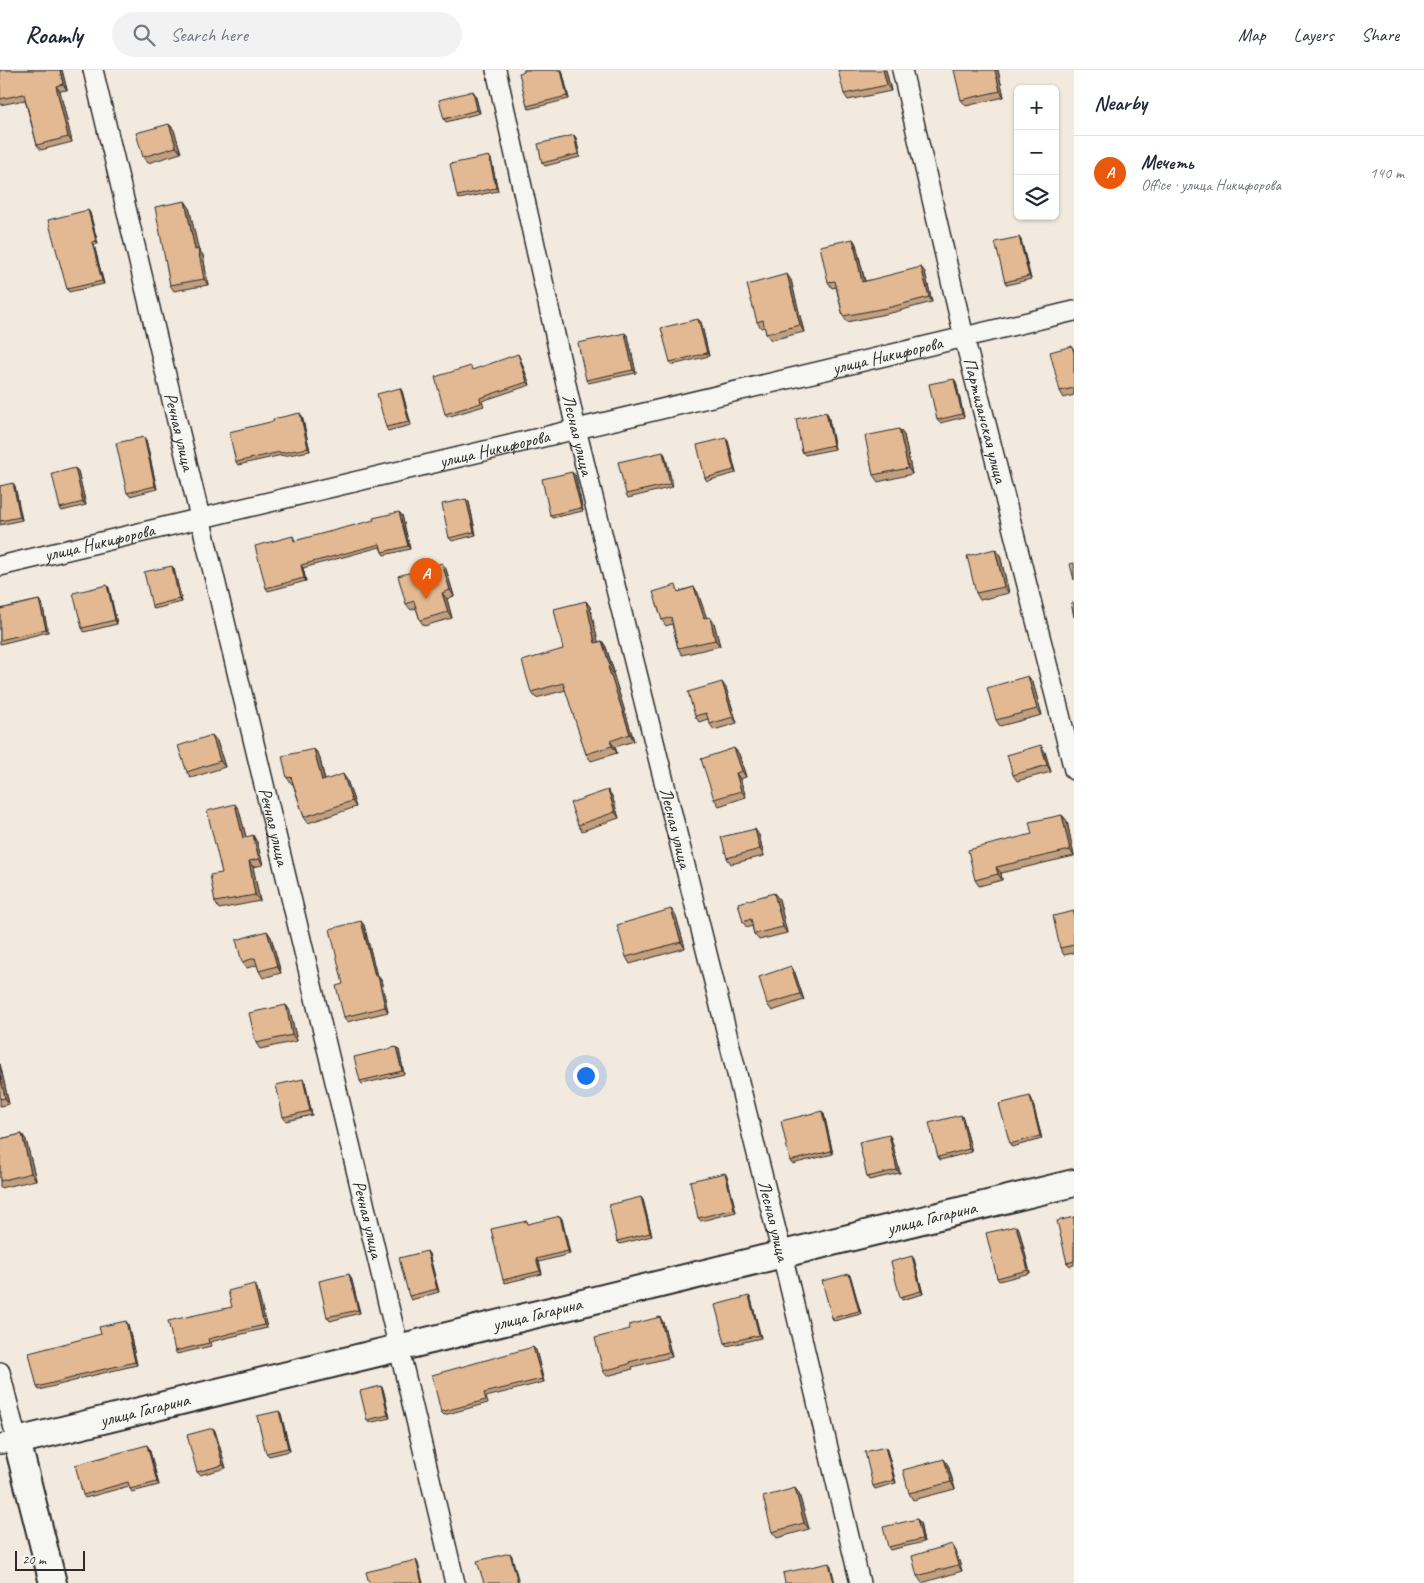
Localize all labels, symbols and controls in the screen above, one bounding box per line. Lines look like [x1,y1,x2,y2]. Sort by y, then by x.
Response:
search box [112,12,462,57]
text: Roamly [25,20,82,50]
icon: search [130,21,158,49]
text: Search here [170,23,248,47]
text: Map [1238,24,1266,46]
text: Layers [1294,24,1333,46]
text: Share [1361,24,1399,46]
map controls [1014,85,1059,220]
button: + [1014,85,1059,130]
text: Nearby [1094,90,1147,116]
button: − [1014,130,1059,175]
text: Мечеть [1141,151,1194,175]
text: A [1106,163,1114,183]
text: 140 m [1370,163,1404,183]
button: layers [1014,175,1059,220]
text: Office · улица Никифорова [1141,175,1281,195]
street label: улица Никифорова [829,331,946,379]
street label: Партизанская улица [959,355,1012,487]
street label: Речная улица [160,391,200,475]
street label: Лесная улица [558,392,599,479]
street label: улица Никифорова [436,425,553,473]
street label: улица Никифорова [41,518,158,566]
pin: A [410,558,442,599]
street label: Речная улица [254,785,294,869]
street label: Лесная улица [655,785,697,872]
your location [573,1063,599,1089]
street label: Речная улица [348,1178,388,1262]
street label: Лесная улица [753,1178,795,1265]
street label: улица Гагарина [884,1196,980,1239]
street label: улица Гагарина [489,1292,585,1336]
street label: улица Гагарина [97,1388,193,1432]
scale bar [15,1548,85,1571]
text: 20 m [22,1551,46,1568]

